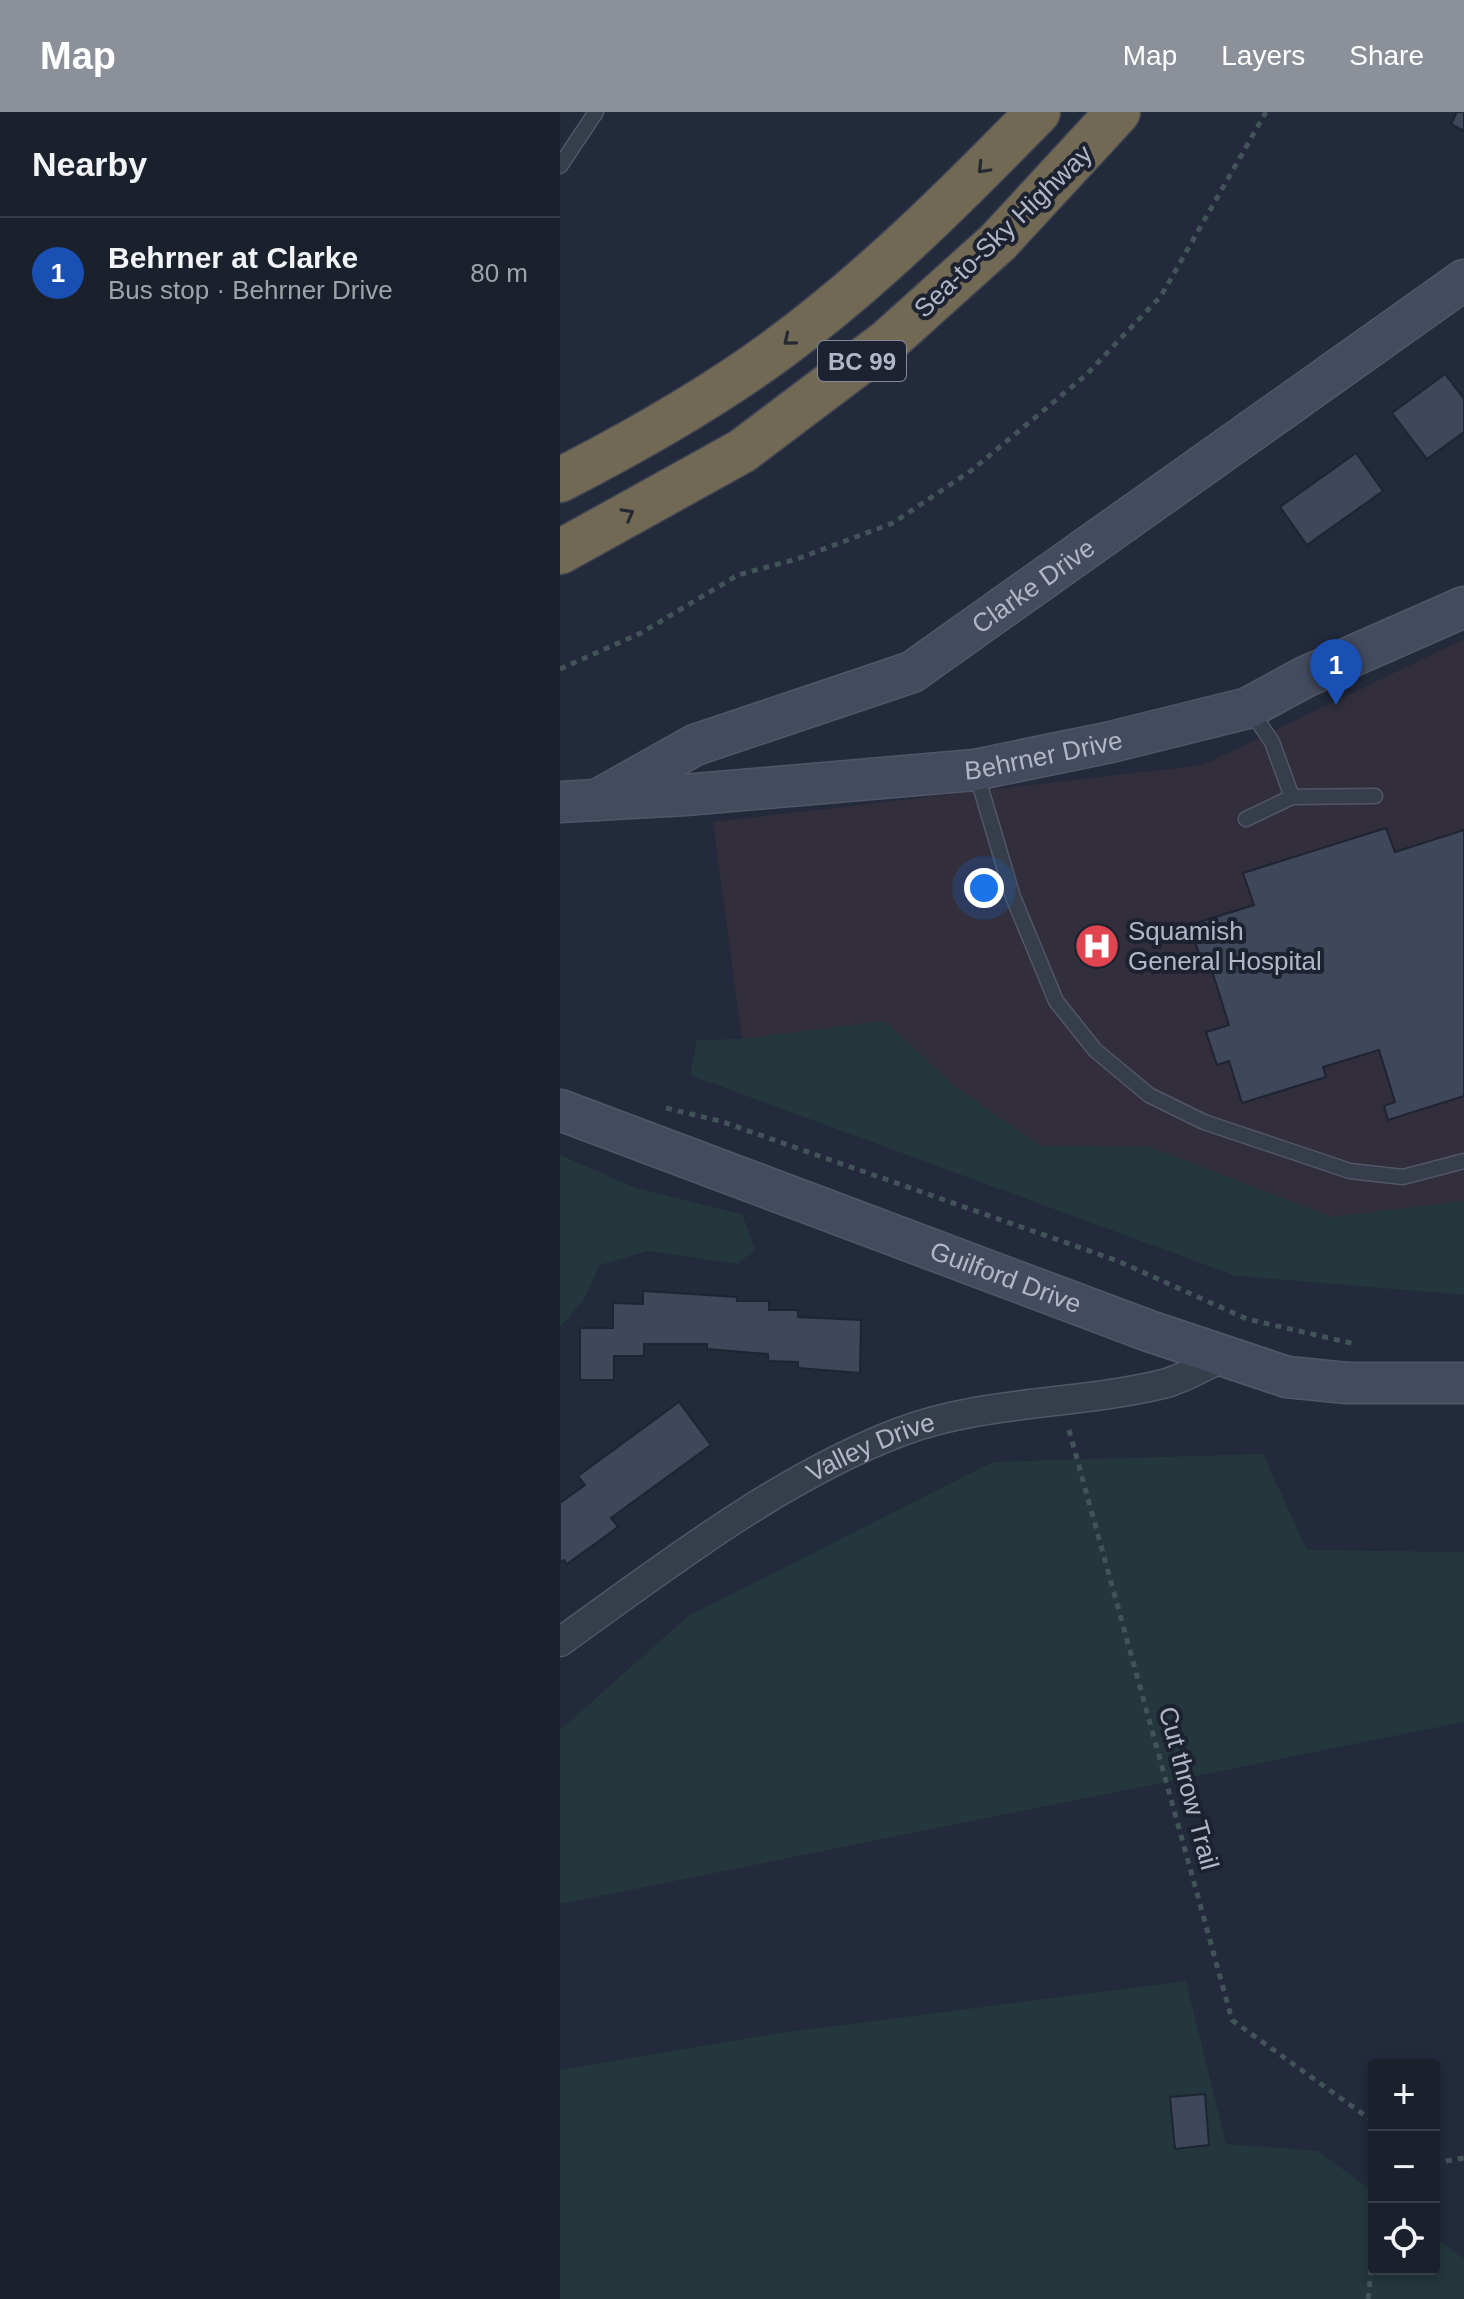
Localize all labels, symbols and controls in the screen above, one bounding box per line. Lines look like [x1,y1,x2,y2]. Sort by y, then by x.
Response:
text: Map [40,35,116,77]
text: Map [1123,40,1177,71]
text: Layers [1221,40,1305,71]
text: Share [1349,40,1424,71]
street label: Sea-to-Sky Highway [908,138,1098,324]
text: Nearby [32,145,147,183]
one-way arrow [978,159,993,173]
text: Behrner at Clarke [108,241,358,274]
text: 1 [51,258,65,288]
text: 80 m [470,258,528,288]
text: Bus stop · Behrner Drive [108,275,393,305]
one-way arrow [784,330,798,345]
road number: BC 99 [818,341,906,381]
one-way arrow [620,509,634,524]
street label: Clarke Drive [966,532,1100,640]
pin: 1 [1310,639,1362,705]
street label: Behrner Drive [963,725,1125,786]
your location [964,868,1004,908]
place label: Squamish General Hospital [1128,916,1322,976]
hospital icon: Squamish General Hospital [1073,922,1121,970]
street label: Guilford Drive [926,1235,1085,1319]
street label: Valley Drive [801,1407,938,1488]
street label: Cut throw Trail [1153,1703,1225,1873]
map controls [1368,2059,1440,2275]
button: + [1368,2059,1440,2131]
button: − [1368,2131,1440,2203]
button: locate [1368,2203,1440,2275]

